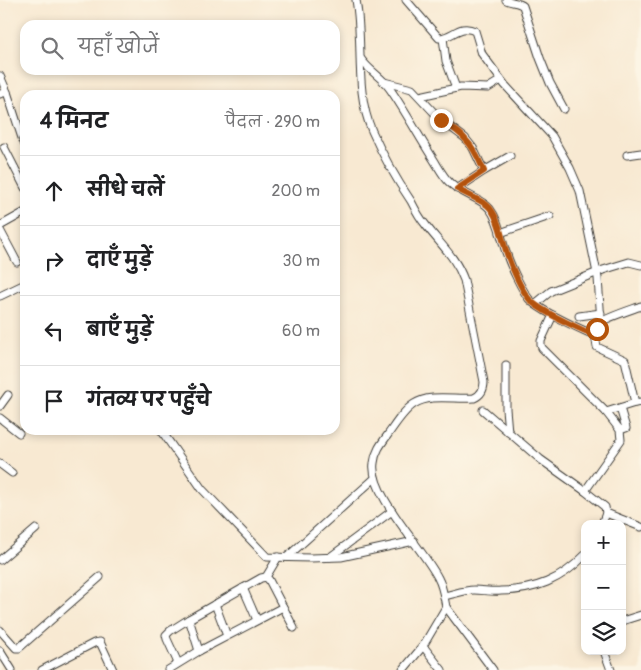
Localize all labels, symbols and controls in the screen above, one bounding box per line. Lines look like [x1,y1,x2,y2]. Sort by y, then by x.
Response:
search box [20,20,340,75]
icon: search [38,34,66,62]
text: यहाँ खोजें [78,35,159,59]
text: 4 मिनट [40,108,108,135]
route end [430,109,453,132]
text: पैदल · 290 m [225,112,320,132]
icon: ahead [40,177,68,205]
text: सीधे चलें [87,178,164,202]
text: 200 m [272,181,320,201]
icon: right [40,247,68,275]
text: दाएँ मुड़ें [87,248,152,272]
text: 30 m [282,251,320,271]
icon: left [40,317,68,345]
text: बाएँ मुड़ें [87,318,153,342]
route start [586,318,609,341]
text: 60 m [282,321,320,341]
icon: arrive [40,387,68,415]
text: गंतव्य पर पहुँचे [87,388,211,412]
map controls [581,520,626,655]
button: + [581,520,626,565]
button: − [581,565,626,610]
button: layers [581,610,626,655]

